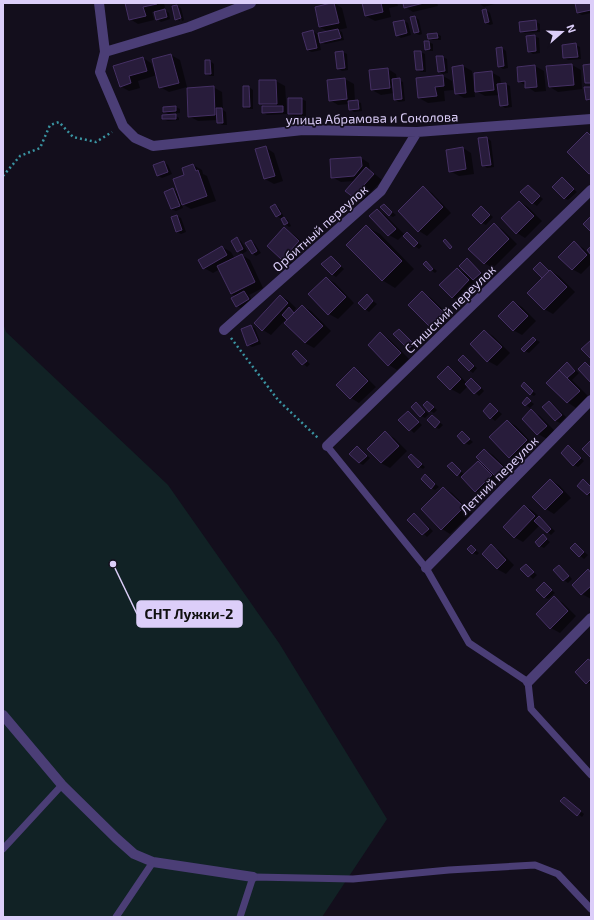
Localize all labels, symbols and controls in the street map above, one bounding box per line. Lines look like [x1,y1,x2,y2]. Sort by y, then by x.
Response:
north arrow [542,12,582,52]
text: N [564,22,579,34]
street label: улица Абрамова и Соколова [286,108,458,128]
street label: Орбитный переулок [269,181,371,275]
street label: Стишский переулок [401,261,499,357]
street label: Летний переулок [456,432,542,518]
callout: СНТ Лужки-2 [137,601,242,627]
text: СНТ Лужки-2 [145,605,233,622]

